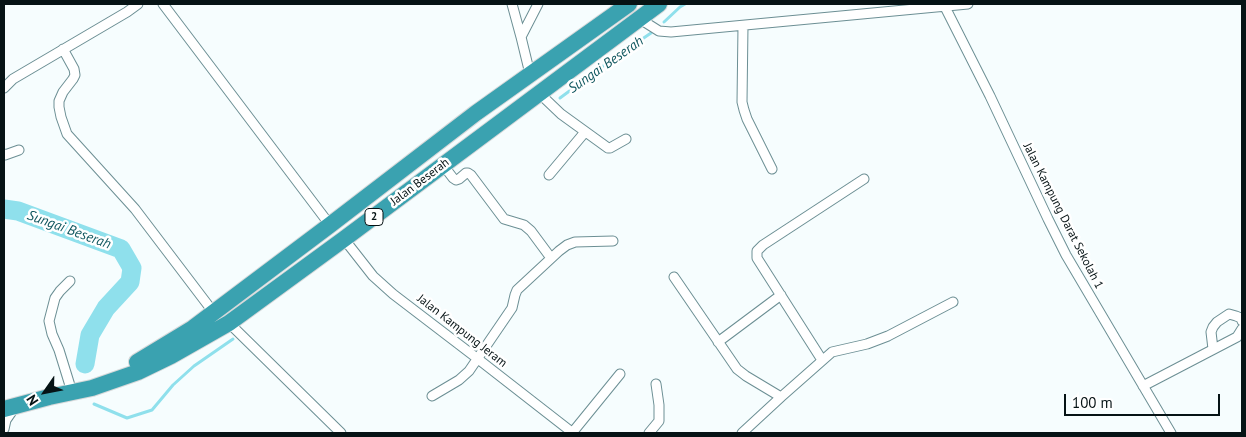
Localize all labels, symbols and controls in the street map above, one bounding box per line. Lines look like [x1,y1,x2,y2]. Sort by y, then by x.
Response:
water label: Sungai Beserah [565,33,647,97]
street label: Jalan Kampung Darat Sekolah 1 [1020,141,1106,291]
street label: Jalan Beserah [388,155,452,209]
water label: Sungai Beserah [25,207,113,253]
road number: 2 [365,208,383,226]
street label: Jalan Kampung Jeram [414,292,510,370]
north arrow [20,367,70,417]
scale bar [1066,384,1222,416]
text: N [22,391,42,409]
text: 100 m [1072,393,1113,412]

